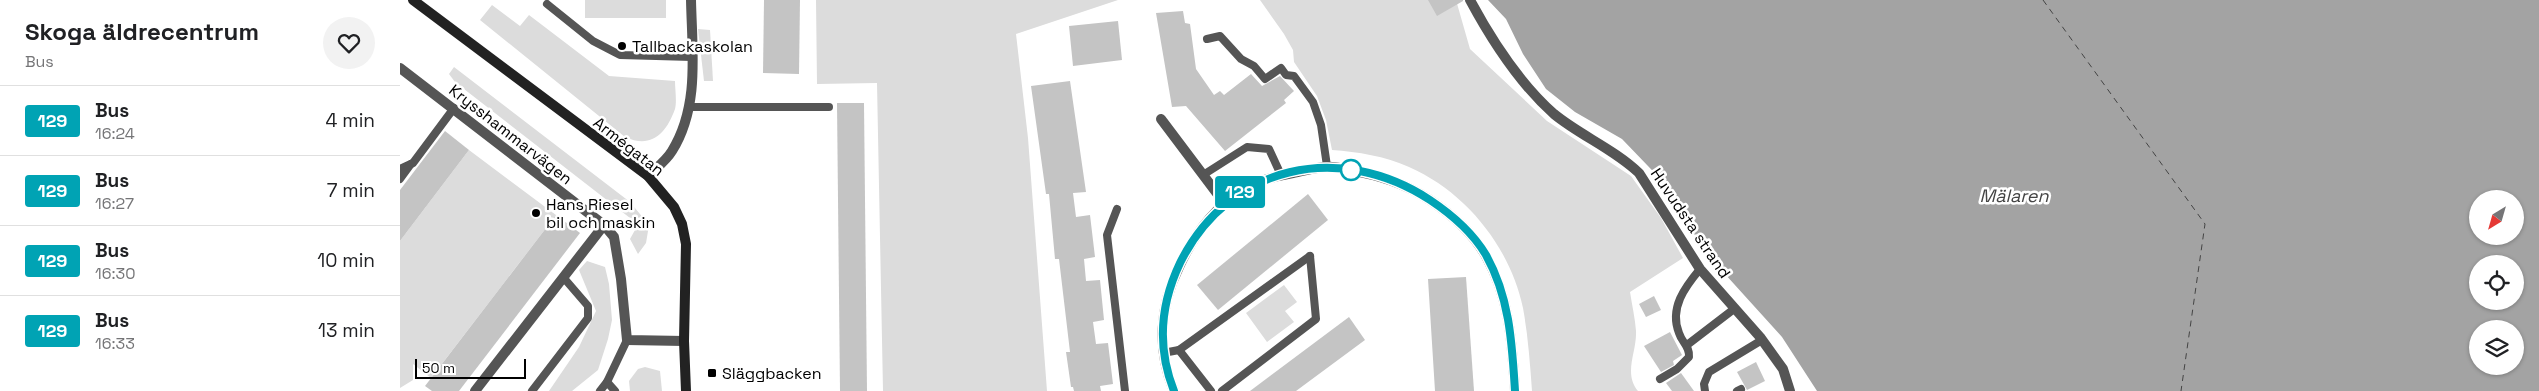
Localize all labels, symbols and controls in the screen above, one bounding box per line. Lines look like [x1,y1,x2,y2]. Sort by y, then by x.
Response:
text: Skoga äldrecentrum [25,16,259,47]
button: heart [323,17,375,69]
place label: Tallbackaskolan [632,36,753,57]
marker: Tallbackaskolan [616,40,628,52]
text: Bus [25,51,54,72]
street label: Krysshammarvägen [445,80,577,189]
text: Bus [95,98,129,123]
text: 4 min [326,108,375,133]
text: 129 [38,109,67,132]
street label: Armégatan [589,112,669,181]
text: 16:24 [95,123,135,144]
unlabelled marker [1340,159,1362,181]
street label: Huvudsta strand [1646,164,1735,282]
text: Bus [95,168,129,193]
line badge: 129 [1211,176,1269,208]
text: 7 min [327,178,375,203]
text: 129 [38,179,67,202]
text: 129 [1225,180,1255,203]
water label: Mälaren [1980,184,2049,207]
north arrow [2469,190,2524,245]
map controls [2469,190,2524,375]
text: 16:27 [95,193,134,214]
place label: Hans Riesel bil och maskin [546,194,655,233]
marker: Hans Riesel bil och maskin [530,207,542,219]
text: Bus [95,238,129,263]
text: 10 min [317,248,375,273]
text: 129 [38,249,67,272]
button: locate [2469,255,2524,310]
text: 16:30 [95,263,135,284]
text: Bus [95,308,129,333]
text: 13 min [318,318,375,343]
text: 129 [38,319,67,342]
button: layers [2469,320,2524,375]
text: 16:33 [95,333,135,354]
scale bar [415,356,526,379]
text: 50 m [422,359,455,377]
place label: Släggbacken [722,363,822,384]
marker: Släggbacken [706,367,718,379]

